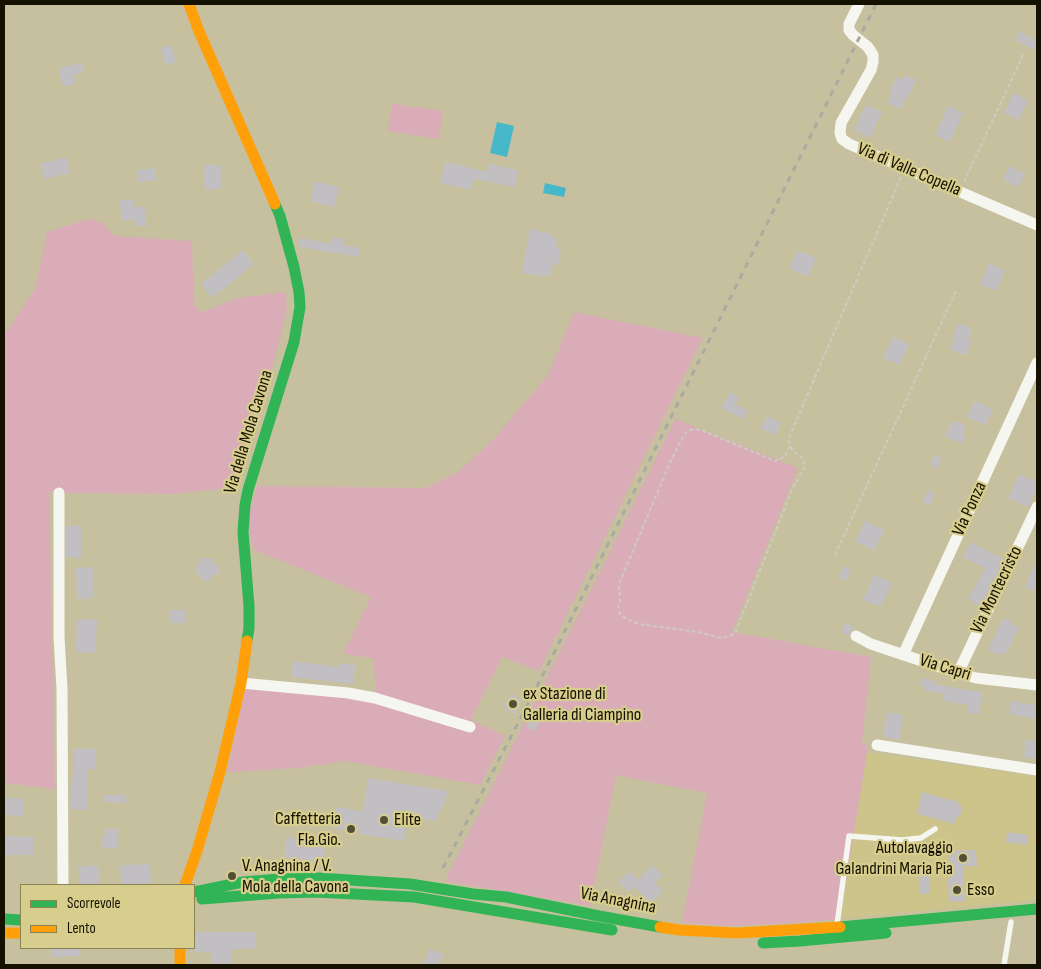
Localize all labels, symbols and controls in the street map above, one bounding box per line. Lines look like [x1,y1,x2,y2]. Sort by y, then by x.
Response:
street label: Via di Valle Copella [854,138,964,202]
street label: Via della Mola Cavona [220,368,278,496]
street label: Via Ponza [948,478,992,540]
street label: Via Montecristo [967,543,1027,637]
street label: Via Capri [917,650,973,686]
place label: ex Stazione di Galleria di Ciampino [523,683,641,726]
marker: ex Stazione di Galleria di Ciampino [507,698,519,710]
place label: Caffetteria Fla.Gio. [275,808,341,851]
place label: Elite [394,809,421,831]
marker: Elite [378,814,390,826]
marker: Caffetteria Fla.Gio. [345,823,357,835]
place label: Autolavaggio Galandrini Maria Pia [835,837,953,880]
marker: Autolavaggio Galandrini Maria Pia [957,852,969,864]
place label: V. Anagnina / V. Mola della Cavona [242,855,349,898]
marker: V. Anagnina / V. Mola della Cavona [226,870,238,882]
place label: Esso [967,879,995,901]
street label: Via Anagnina [578,883,658,919]
legend [20,884,195,949]
marker: Esso [951,884,963,896]
text: Scorrevole [67,894,121,913]
text: Lento [67,919,96,938]

